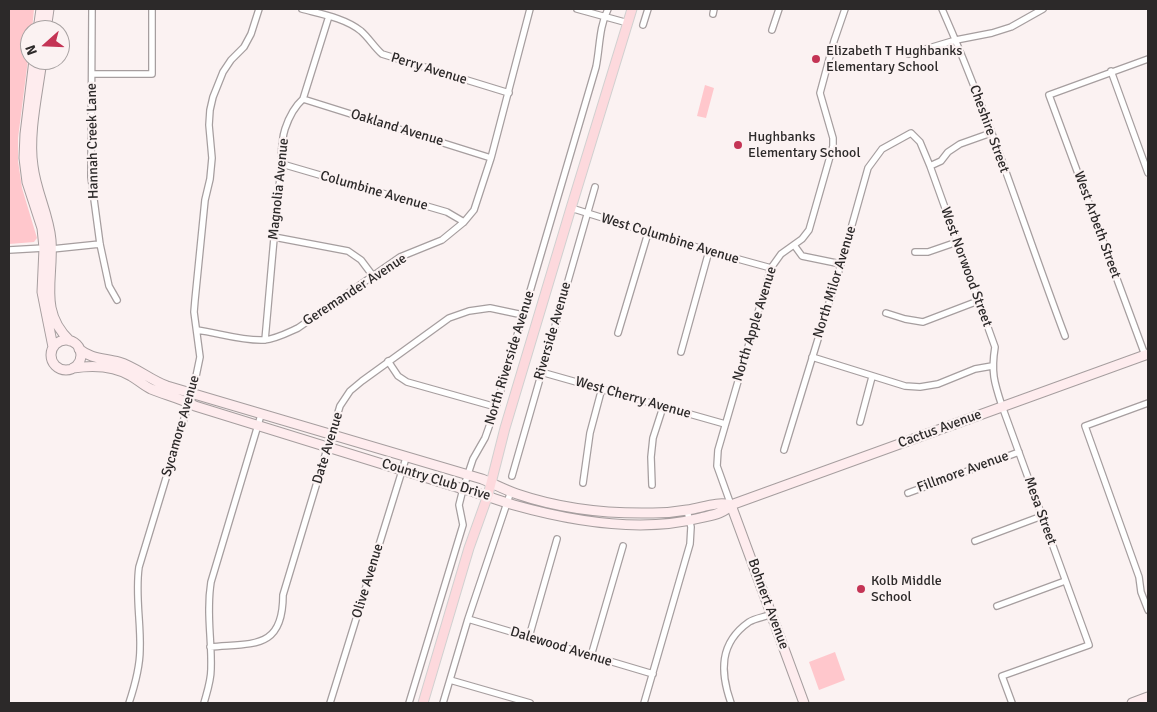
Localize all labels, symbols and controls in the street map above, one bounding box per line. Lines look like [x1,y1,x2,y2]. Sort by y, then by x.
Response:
north arrow [20,20,70,70]
text: N [22,42,41,57]
place label: Elizabeth T Hughbanks Elementary School [826,43,962,75]
street label: Perry Avenue [389,49,469,89]
marker: Elizabeth T Hughbanks Elementary School [810,53,822,65]
street label: Hannah Creek Lane [84,83,102,199]
street label: Cheshire Street [965,83,1013,175]
street label: Oakland Avenue [349,106,445,150]
place label: Hughbanks Elementary School [748,129,861,162]
street label: Magnolia Avenue [265,137,293,241]
marker: Hughbanks Elementary School [732,139,744,151]
street label: Columbine Avenue [318,168,430,214]
street label: West Arbeth Street [1070,169,1124,281]
street label: West Norwood Street [937,205,995,329]
street label: West Columbine Avenue [599,210,741,268]
street label: North Milor Avenue [810,224,860,340]
street label: Geremander Avenue [300,250,410,330]
street label: North Apple Avenue [730,265,780,383]
street label: Riverside Avenue [531,280,575,382]
street label: North Riverside Avenue [482,289,538,427]
street label: Sycamore Avenue [158,373,204,479]
street label: West Cherry Avenue [573,373,693,423]
street label: Cactus Avenue [896,406,984,452]
street label: Date Avenue [309,410,347,486]
street label: Fillmore Avenue [915,448,1011,496]
street label: Country Club Drive [380,455,492,505]
street label: Mesa Street [1020,475,1060,547]
street label: Olive Avenue [349,542,387,620]
street label: Bohnert Avenue [744,556,792,652]
place label: Kolb Middle School [871,573,942,606]
marker: Kolb Middle School [855,583,867,595]
street label: Dalewood Avenue [508,624,614,670]

